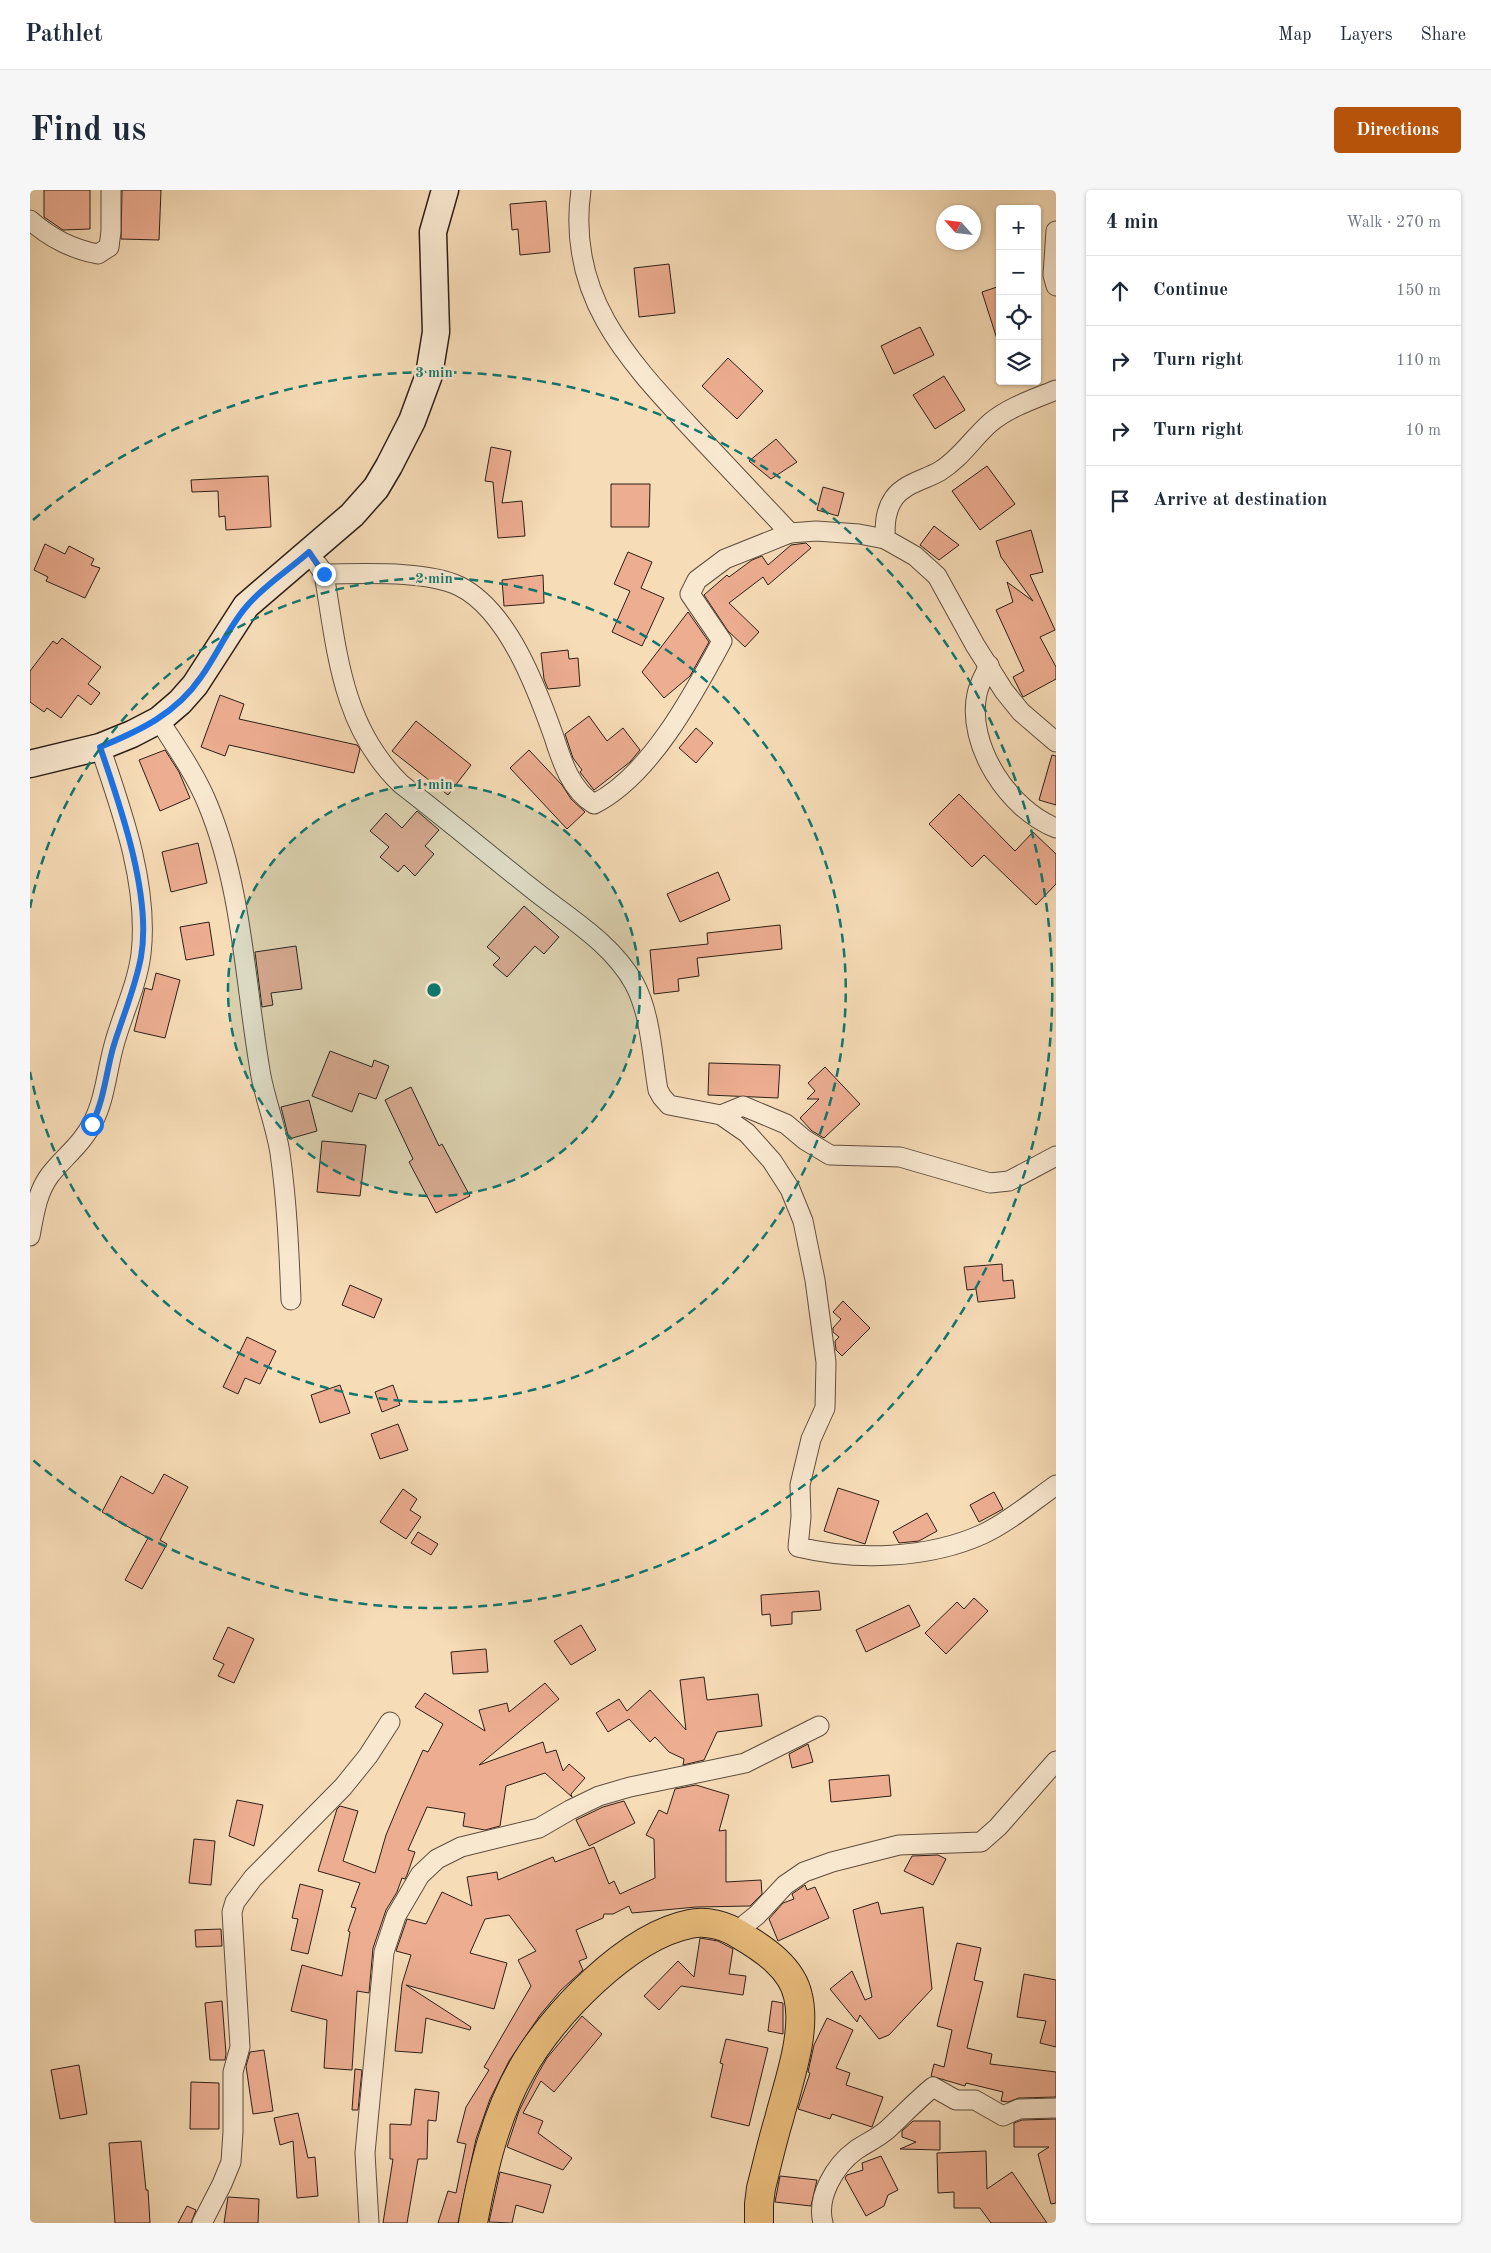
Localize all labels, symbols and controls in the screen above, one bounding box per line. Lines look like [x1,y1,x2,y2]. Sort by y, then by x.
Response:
text: Pathlet [25,23,103,47]
text: Map [1278,26,1312,44]
text: Layers [1340,26,1392,44]
text: Share [1420,26,1466,44]
button: Directions [1334,107,1461,153]
text: Find us [30,113,146,148]
north arrow [936,205,981,250]
map controls [996,205,1041,385]
button: + [996,205,1041,250]
text: 4 min [1106,212,1159,233]
text: Walk · 270 m [1346,215,1441,231]
button: − [996,250,1041,295]
icon: ahead [1106,277,1134,305]
text: Continue [1153,281,1228,300]
text: 150 m [1396,283,1441,299]
button: locate [996,295,1041,340]
button: layers [996,340,1041,385]
icon: right [1106,347,1134,375]
text: Turn right [1153,351,1243,370]
text: 110 m [1396,353,1441,369]
text: 3 min [415,366,453,381]
icon: right [1106,417,1134,445]
text: Turn right [1153,421,1243,440]
text: 10 m [1405,423,1441,439]
icon: arrive [1106,487,1134,515]
text: Arrive at destination [1153,491,1327,510]
route end [313,563,336,586]
text: 2 min [415,572,453,587]
text: 1 min [415,778,453,793]
centre of rings [425,981,443,999]
route start [81,1113,104,1136]

